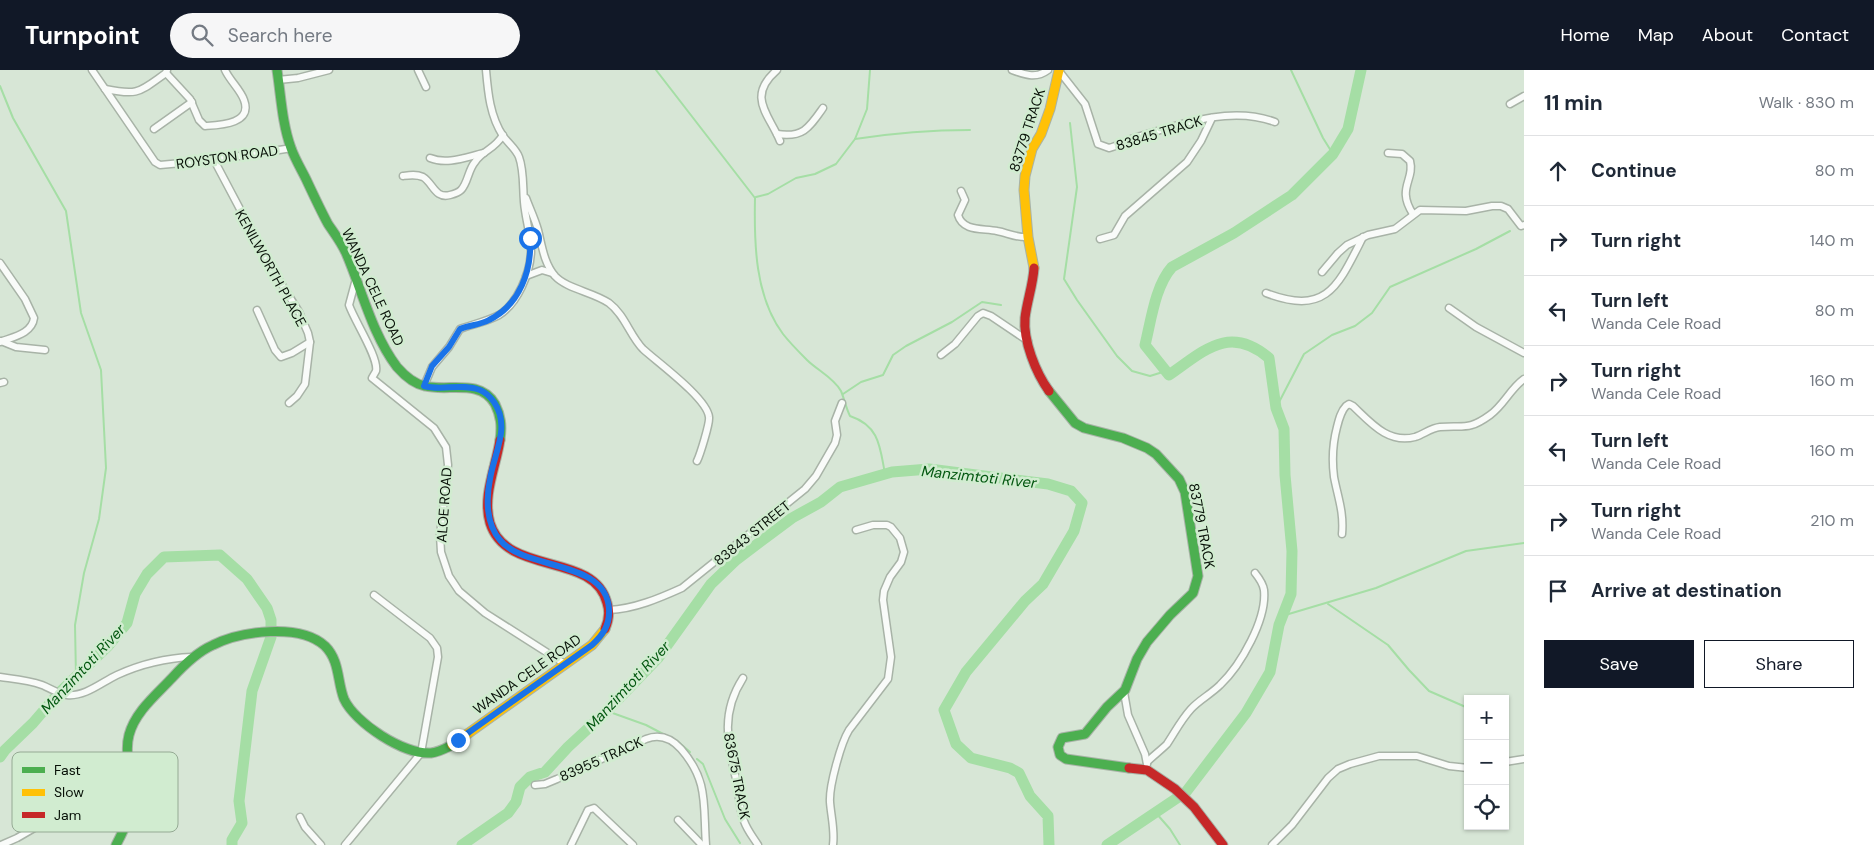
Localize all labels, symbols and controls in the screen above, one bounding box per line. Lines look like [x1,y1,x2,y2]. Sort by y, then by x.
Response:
search box [170,13,520,58]
text: Turnpoint [25,20,140,51]
icon: search [188,21,216,49]
text: Search here [228,23,333,48]
text: Home [1560,23,1610,47]
text: Map [1638,23,1674,47]
text: About [1702,23,1753,47]
text: Contact [1781,23,1849,47]
street label: 83779 TRACK [1005,86,1049,174]
text: 11 min [1544,89,1603,117]
text: Walk · 830 m [1759,92,1854,113]
street label: 83845 TRACK [1114,111,1204,155]
street label: ROYSTON ROAD [175,141,279,173]
icon: ahead [1544,157,1572,185]
text: Continue [1591,158,1677,183]
text: 80 m [1815,160,1854,181]
street label: KENILWORTH PLACE [231,206,311,330]
street label: WANDA CELE ROAD [338,225,408,349]
route start [519,227,542,250]
icon: right [1544,227,1572,255]
text: Turn right [1591,228,1681,253]
text: 140 m [1810,230,1854,251]
text: Turn left [1591,288,1669,313]
icon: left [1544,297,1572,325]
text: 80 m [1815,300,1854,321]
text: Wanda Cele Road [1591,313,1721,334]
text: Turn right [1591,358,1681,383]
icon: right [1544,367,1572,395]
text: 160 m [1810,370,1854,391]
text: Wanda Cele Road [1591,383,1721,404]
text: Turn left [1591,428,1669,453]
icon: left [1544,437,1572,465]
text: 160 m [1810,440,1854,461]
text: Wanda Cele Road [1591,453,1721,474]
water label: Manzimtoti River [920,461,1038,493]
street label: ALOE ROAD [432,467,456,543]
street label: 83779 TRACK [1185,482,1219,570]
street label: 83843 STREET [710,496,794,569]
text: Turn right [1591,498,1681,523]
icon: right [1544,507,1572,535]
text: 210 m [1810,510,1854,531]
text: Wanda Cele Road [1591,523,1721,544]
icon: arrive [1544,577,1572,605]
text: Arrive at destination [1591,578,1782,603]
water label: Manzimtoti River [36,620,130,718]
street label: WANDA CELE ROAD [469,630,585,718]
water label: Manzimtoti River [581,637,675,735]
button: Save [1544,640,1694,688]
button: Share [1704,640,1854,688]
map controls [1464,695,1509,830]
button: + [1464,695,1509,740]
route end [447,729,470,752]
street label: 83675 TRACK [720,731,754,821]
street label: 83955 TRACK [557,733,645,785]
button: − [1464,740,1509,785]
legend [12,752,178,832]
text: Fast [54,761,81,779]
text: Slow [54,783,84,801]
button: locate [1464,785,1509,830]
text: Jam [54,806,81,824]

